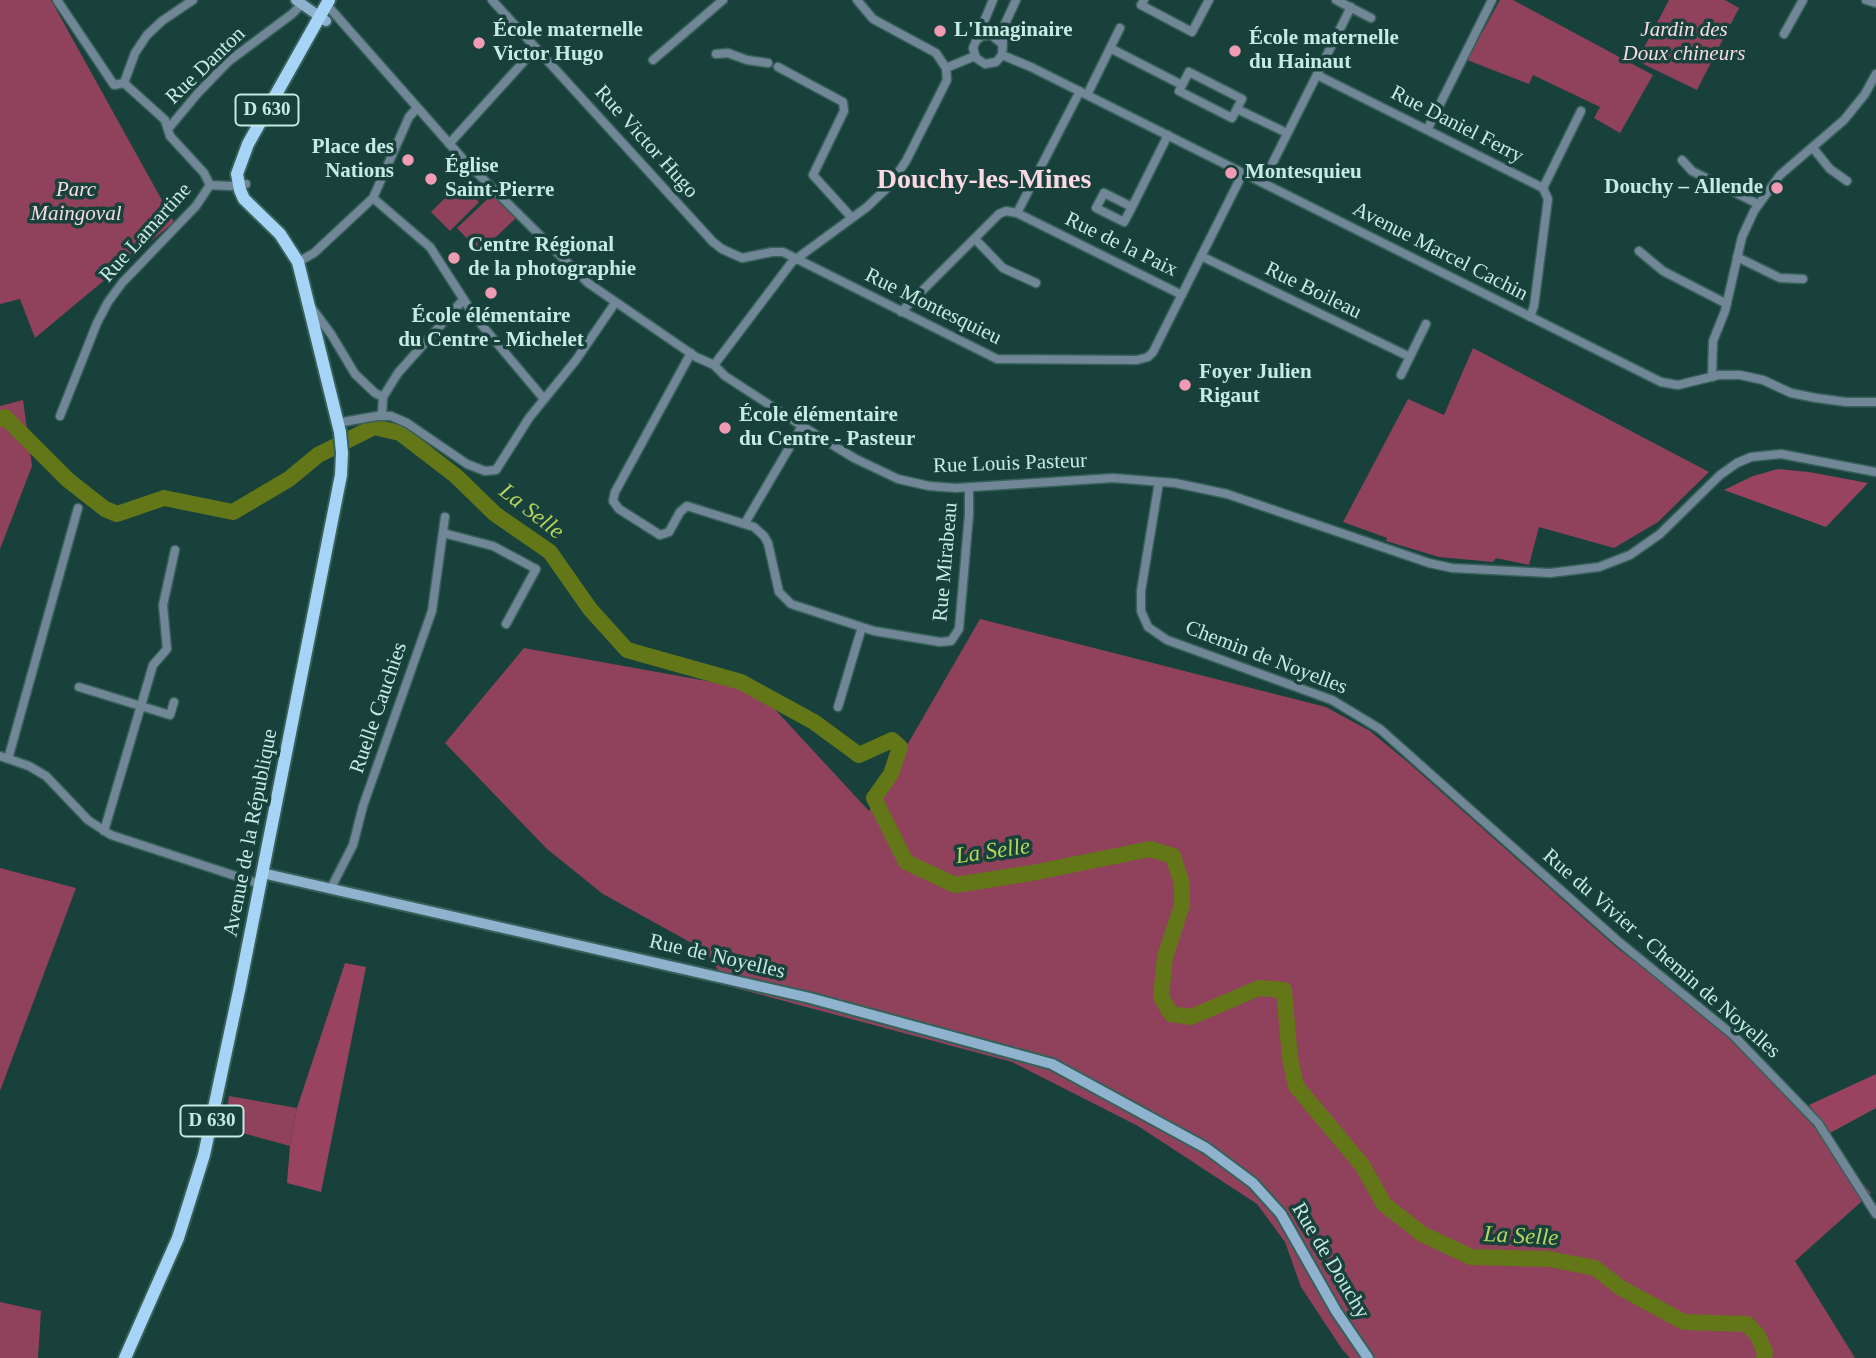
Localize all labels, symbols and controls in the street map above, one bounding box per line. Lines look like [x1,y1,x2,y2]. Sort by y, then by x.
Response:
park label: Jardin des Doux chineurs [1622,17,1746,67]
place label: École maternelle Victor Hugo [493,18,643,68]
place label: L'Imaginaire [954,18,1073,44]
street label: Rue Danton [161,22,251,110]
marker: L'Imaginaire [932,23,948,39]
place label: École maternelle du Hainaut [1249,26,1399,76]
marker: École maternelle Victor Hugo [471,35,487,51]
marker: École maternelle du Hainaut [1227,43,1243,59]
street label: Rue Victor Hugo [589,80,703,204]
street label: Rue Daniel Ferry [1386,81,1528,169]
road number: D 630 [236,94,298,125]
place label: Place des Nations [312,135,394,185]
marker: Place des Nations [400,152,416,168]
place label: Église Saint-Pierre [445,154,554,204]
place label: Montesquieu [1245,160,1362,186]
district label: Douchy-les-Mines [877,164,1091,198]
marker: Montesquieu [1223,165,1239,181]
marker: Église Saint-Pierre [423,171,439,187]
place label: Douchy – Allende [1604,175,1763,201]
park label: Parc Maingoval [31,177,121,227]
street label: Rue Lamartine [95,178,197,288]
marker: Douchy – Allende [1769,180,1785,196]
street label: Avenue Marcel Cachin [1348,197,1532,307]
street label: Rue de la Paix [1061,207,1181,283]
place label: Centre Régional de la photographie [468,233,636,283]
marker: Centre Régional de la photographie [446,250,462,266]
street label: Rue Boileau [1261,257,1365,325]
street label: Rue Montesquieu [861,263,1005,351]
marker: École élémentaire du Centre - Michelet [483,285,499,301]
place label: École élémentaire du Centre - Michelet [398,304,584,354]
place label: Foyer Julien Rigaut [1199,360,1312,410]
marker: Foyer Julien Rigaut [1177,377,1193,393]
place label: École élémentaire du Centre - Pasteur [739,403,915,453]
marker: École élémentaire du Centre - Pasteur [717,420,733,436]
street label: Rue Louis Pasteur [933,449,1087,479]
water label: La Selle [493,478,569,546]
street label: Rue Mirabeau [928,501,964,623]
street label: Chemin de Noyelles [1181,616,1351,700]
street label: Ruelle Cauchies [345,639,413,777]
street label: Avenue de la République [218,727,284,939]
water label: La Selle [954,833,1032,871]
street label: Rue du Vivier - Chemin de Noyelles [1537,844,1785,1064]
street label: Rue de Noyelles [647,929,787,985]
road number: D 630 [180,1106,244,1136]
street label: Rue de Douchy [1286,1199,1374,1323]
water label: La Selle [1483,1221,1559,1253]

